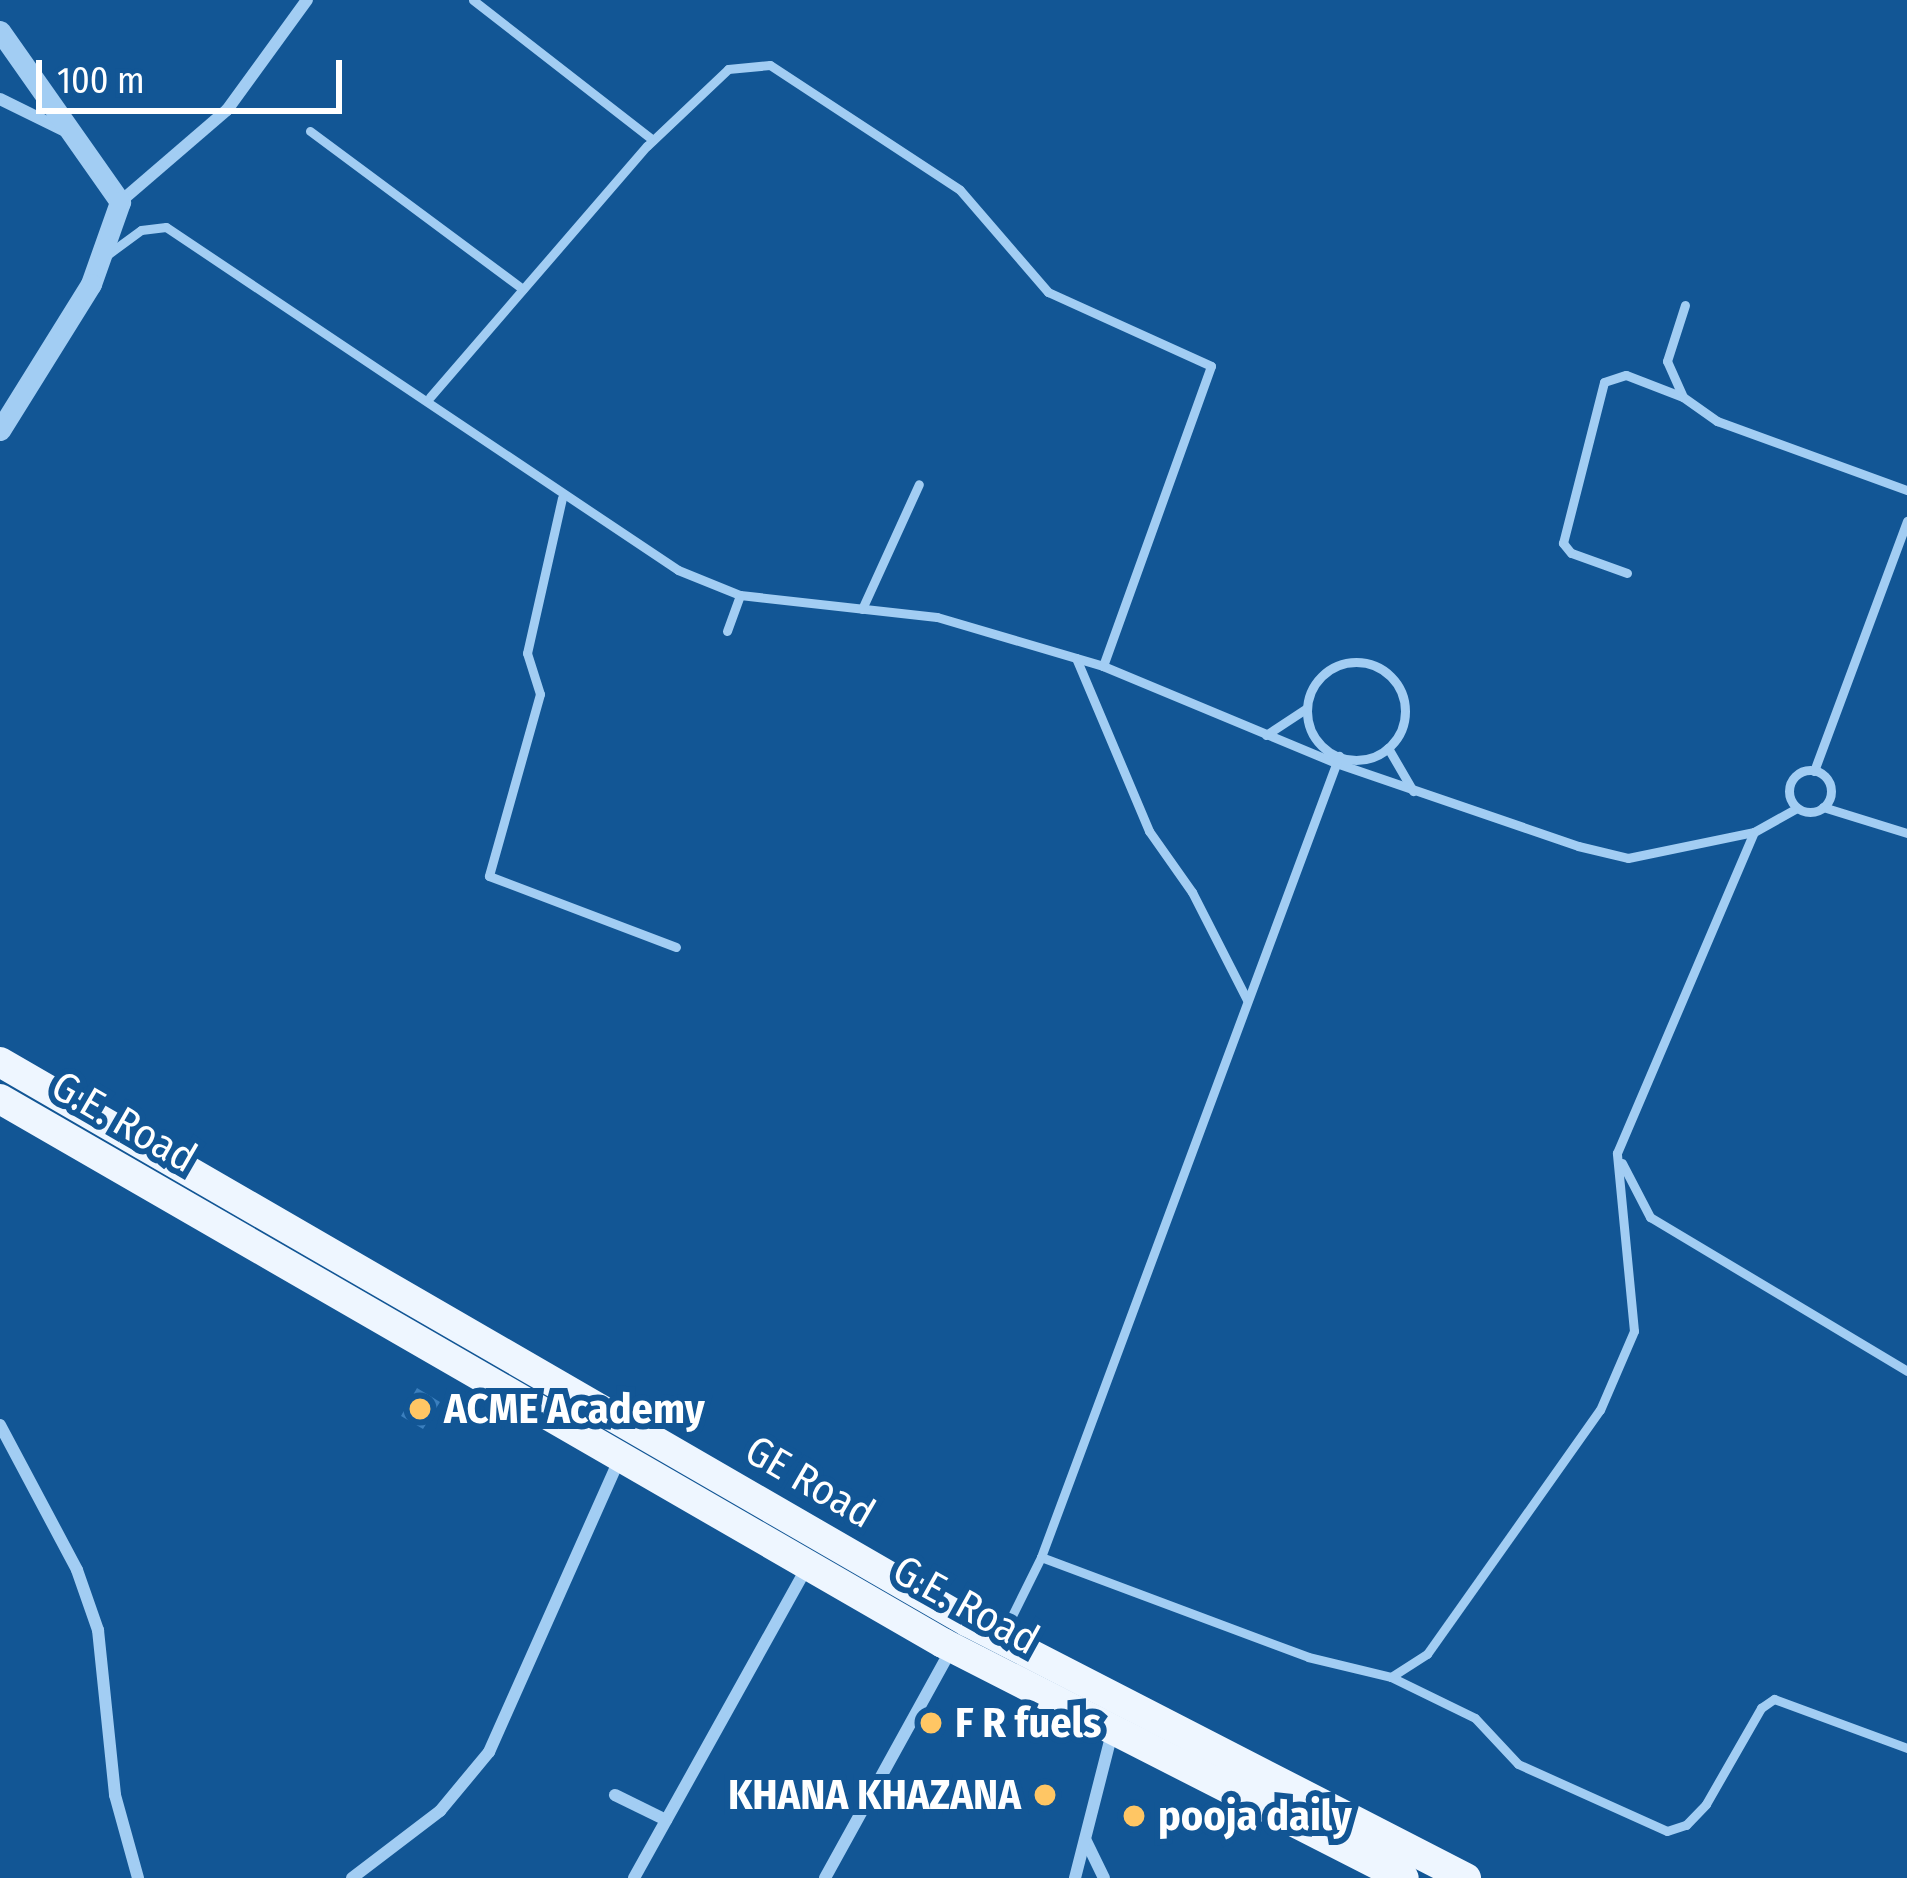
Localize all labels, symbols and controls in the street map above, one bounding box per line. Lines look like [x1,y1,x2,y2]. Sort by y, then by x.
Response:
scale bar [42,36,348,110]
text: 100 m [57,59,145,103]
street label: G.E. Road [43,1061,205,1183]
place label: ACME Academy [444,1384,705,1434]
marker: ACME Academy [407,1396,433,1422]
street label: GE Road [736,1425,884,1539]
street label: G.E. Road [884,1545,1048,1665]
place label: F R fuels [955,1698,1101,1748]
marker: F R fuels [918,1710,944,1736]
place label: KHANA KHAZANA [728,1770,1021,1820]
marker: KHANA KHAZANA [1032,1782,1058,1808]
place label: pooja daily [1158,1791,1352,1841]
marker: pooja daily [1121,1803,1147,1829]

